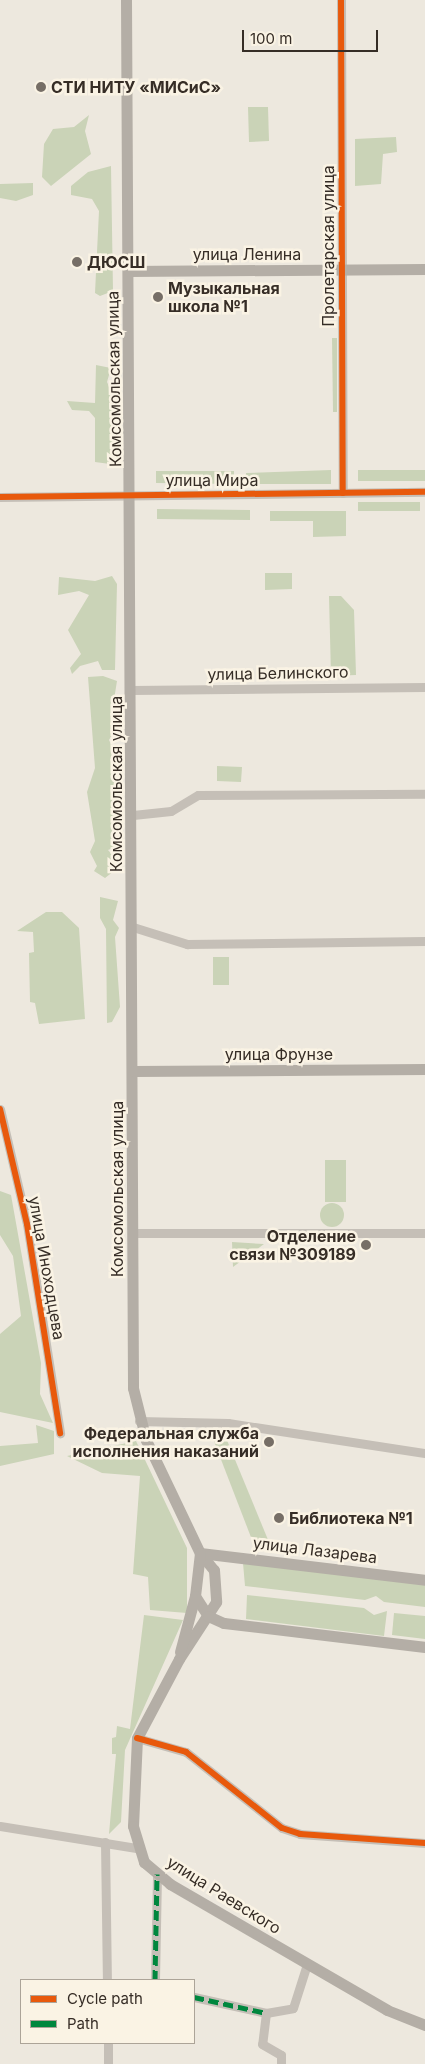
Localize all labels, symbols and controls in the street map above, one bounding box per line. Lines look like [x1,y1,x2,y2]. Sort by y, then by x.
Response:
scale bar [245,20,381,52]
text: 100 m [250,29,292,48]
place label: СТИ НИТУ «МИСиС» [51,77,221,97]
marker: СТИ НИТУ «МИСиС» [35,81,47,93]
street label: Пролетарская улица [318,165,338,327]
street label: улица Ленина [193,244,301,264]
place label: ДЮСШ [87,252,145,272]
marker: ДЮСШ [71,256,83,268]
place label: Музыкальная школа №1 [168,278,280,316]
street label: Комсомольская улица [103,291,125,467]
marker: Музыкальная школа №1 [152,291,164,303]
street label: улица Мира [166,470,258,490]
street label: улица Белинского [207,662,349,684]
street label: Комсомольская улица [106,696,126,872]
street label: улица Фрунзе [225,1044,333,1064]
street label: Комсомольская улица [107,1101,127,1277]
street label: улица Иноходцева [25,1195,69,1341]
place label: Отделение связи №309189 [229,1226,356,1264]
marker: Отделение связи №309189 [360,1239,372,1251]
place label: Федеральная служба исполнения наказаний [73,1423,259,1461]
marker: Федеральная служба исполнения наказаний [263,1436,275,1448]
place label: Библиотека №1 [289,1508,413,1528]
marker: Библиотека №1 [273,1512,285,1524]
street label: улица Лазарева [252,1533,378,1567]
street label: улица Раевского [163,1852,285,1938]
legend [20,1979,195,2044]
text: Cycle path [67,1989,143,2008]
text: Path [67,2014,99,2033]

